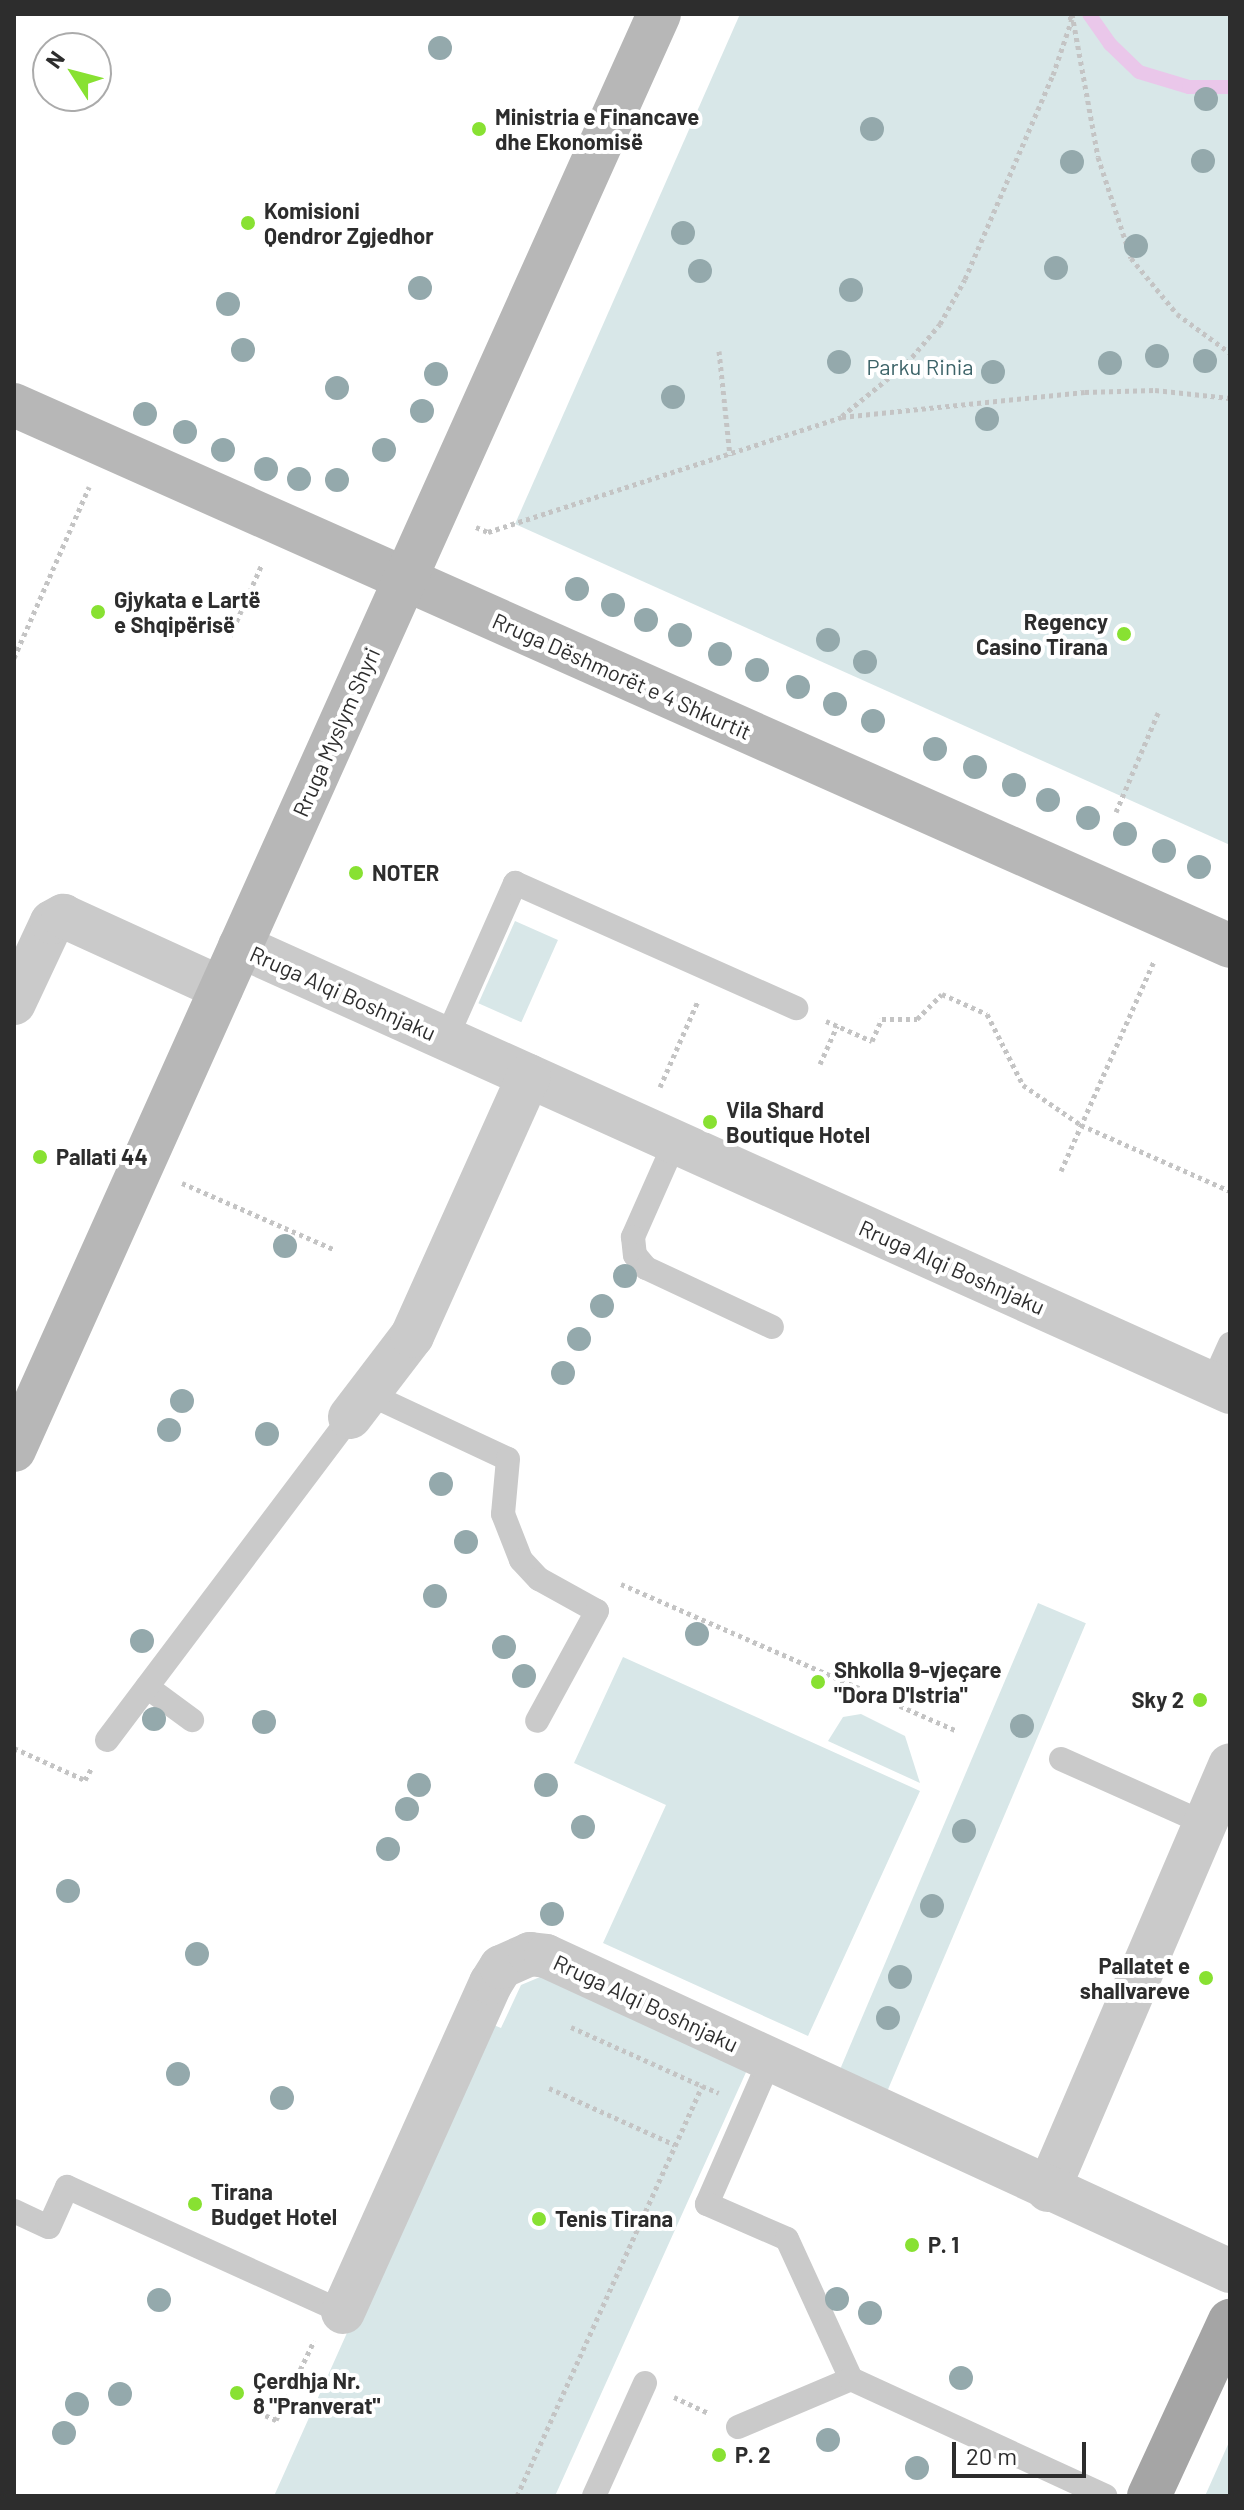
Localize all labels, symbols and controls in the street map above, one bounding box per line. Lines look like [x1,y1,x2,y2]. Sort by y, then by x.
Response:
north arrow [32,32,112,112]
text: N [39,46,69,73]
place label: Ministria e Financave dhe Ekonomisë [495,103,699,154]
marker: Ministria e Financave dhe Ekonomisë [470,120,488,138]
place label: Komisioni Qendror Zgjedhor [264,197,434,248]
marker: Komisioni Qendror Zgjedhor [239,214,257,232]
park label: Parku Rinia [866,354,974,380]
place label: Gjykata e Lartë e Shqipërisë [114,586,260,638]
marker: Gjykata e Lartë e Shqipërisë [89,603,107,621]
street label: Rruga Dëshmorët e 4 Shkurtit [489,607,755,745]
place label: Regency Casino Tirana [976,608,1108,660]
marker: Regency Casino Tirana [1115,625,1133,643]
street label: Rruga Myslym Shyri [287,643,385,821]
place label: NOTER [372,860,439,886]
marker: NOTER [347,864,365,882]
street label: Rruga Alqi Boshnjaku [246,940,440,1046]
place label: Vila Shard Boutique Hotel [726,1096,870,1148]
marker: Vila Shard Boutique Hotel [701,1113,719,1131]
place label: Pallati 44 [56,1144,148,1170]
marker: Pallati 44 [31,1148,49,1166]
street label: Rruga Alqi Boshnjaku [855,1214,1049,1320]
place label: Shkolla 9-vjeçare "Dora D'Istria" [834,1656,1002,1708]
marker: Shkolla 9-vjeçare "Dora D'Istria" [809,1673,827,1691]
place label: Sky 2 [1131,1687,1184,1713]
marker: Sky 2 [1191,1691,1209,1709]
street label: Rruga Alqi Boshnjaku [549,1949,743,2057]
place label: Pallatet e shallvareve [1080,1952,1190,2004]
marker: Pallatet e shallvareve [1197,1969,1215,1987]
place label: Tirana Budget Hotel [211,2178,337,2230]
marker: Tirana Budget Hotel [186,2195,204,2213]
place label: Tenis Tirana [555,2206,673,2232]
marker: Tenis Tirana [530,2210,548,2228]
place label: P. 1 [928,2232,959,2258]
marker: P. 1 [903,2236,921,2254]
place label: Çerdhja Nr. 8 "Pranverat" [253,2367,380,2418]
marker: Çerdhja Nr. 8 "Pranverat" [228,2384,246,2402]
scale bar [956,2426,1090,2476]
text: 20 m [966,2441,1017,2470]
place label: P. 2 [735,2442,770,2468]
marker: P. 2 [710,2446,728,2464]

